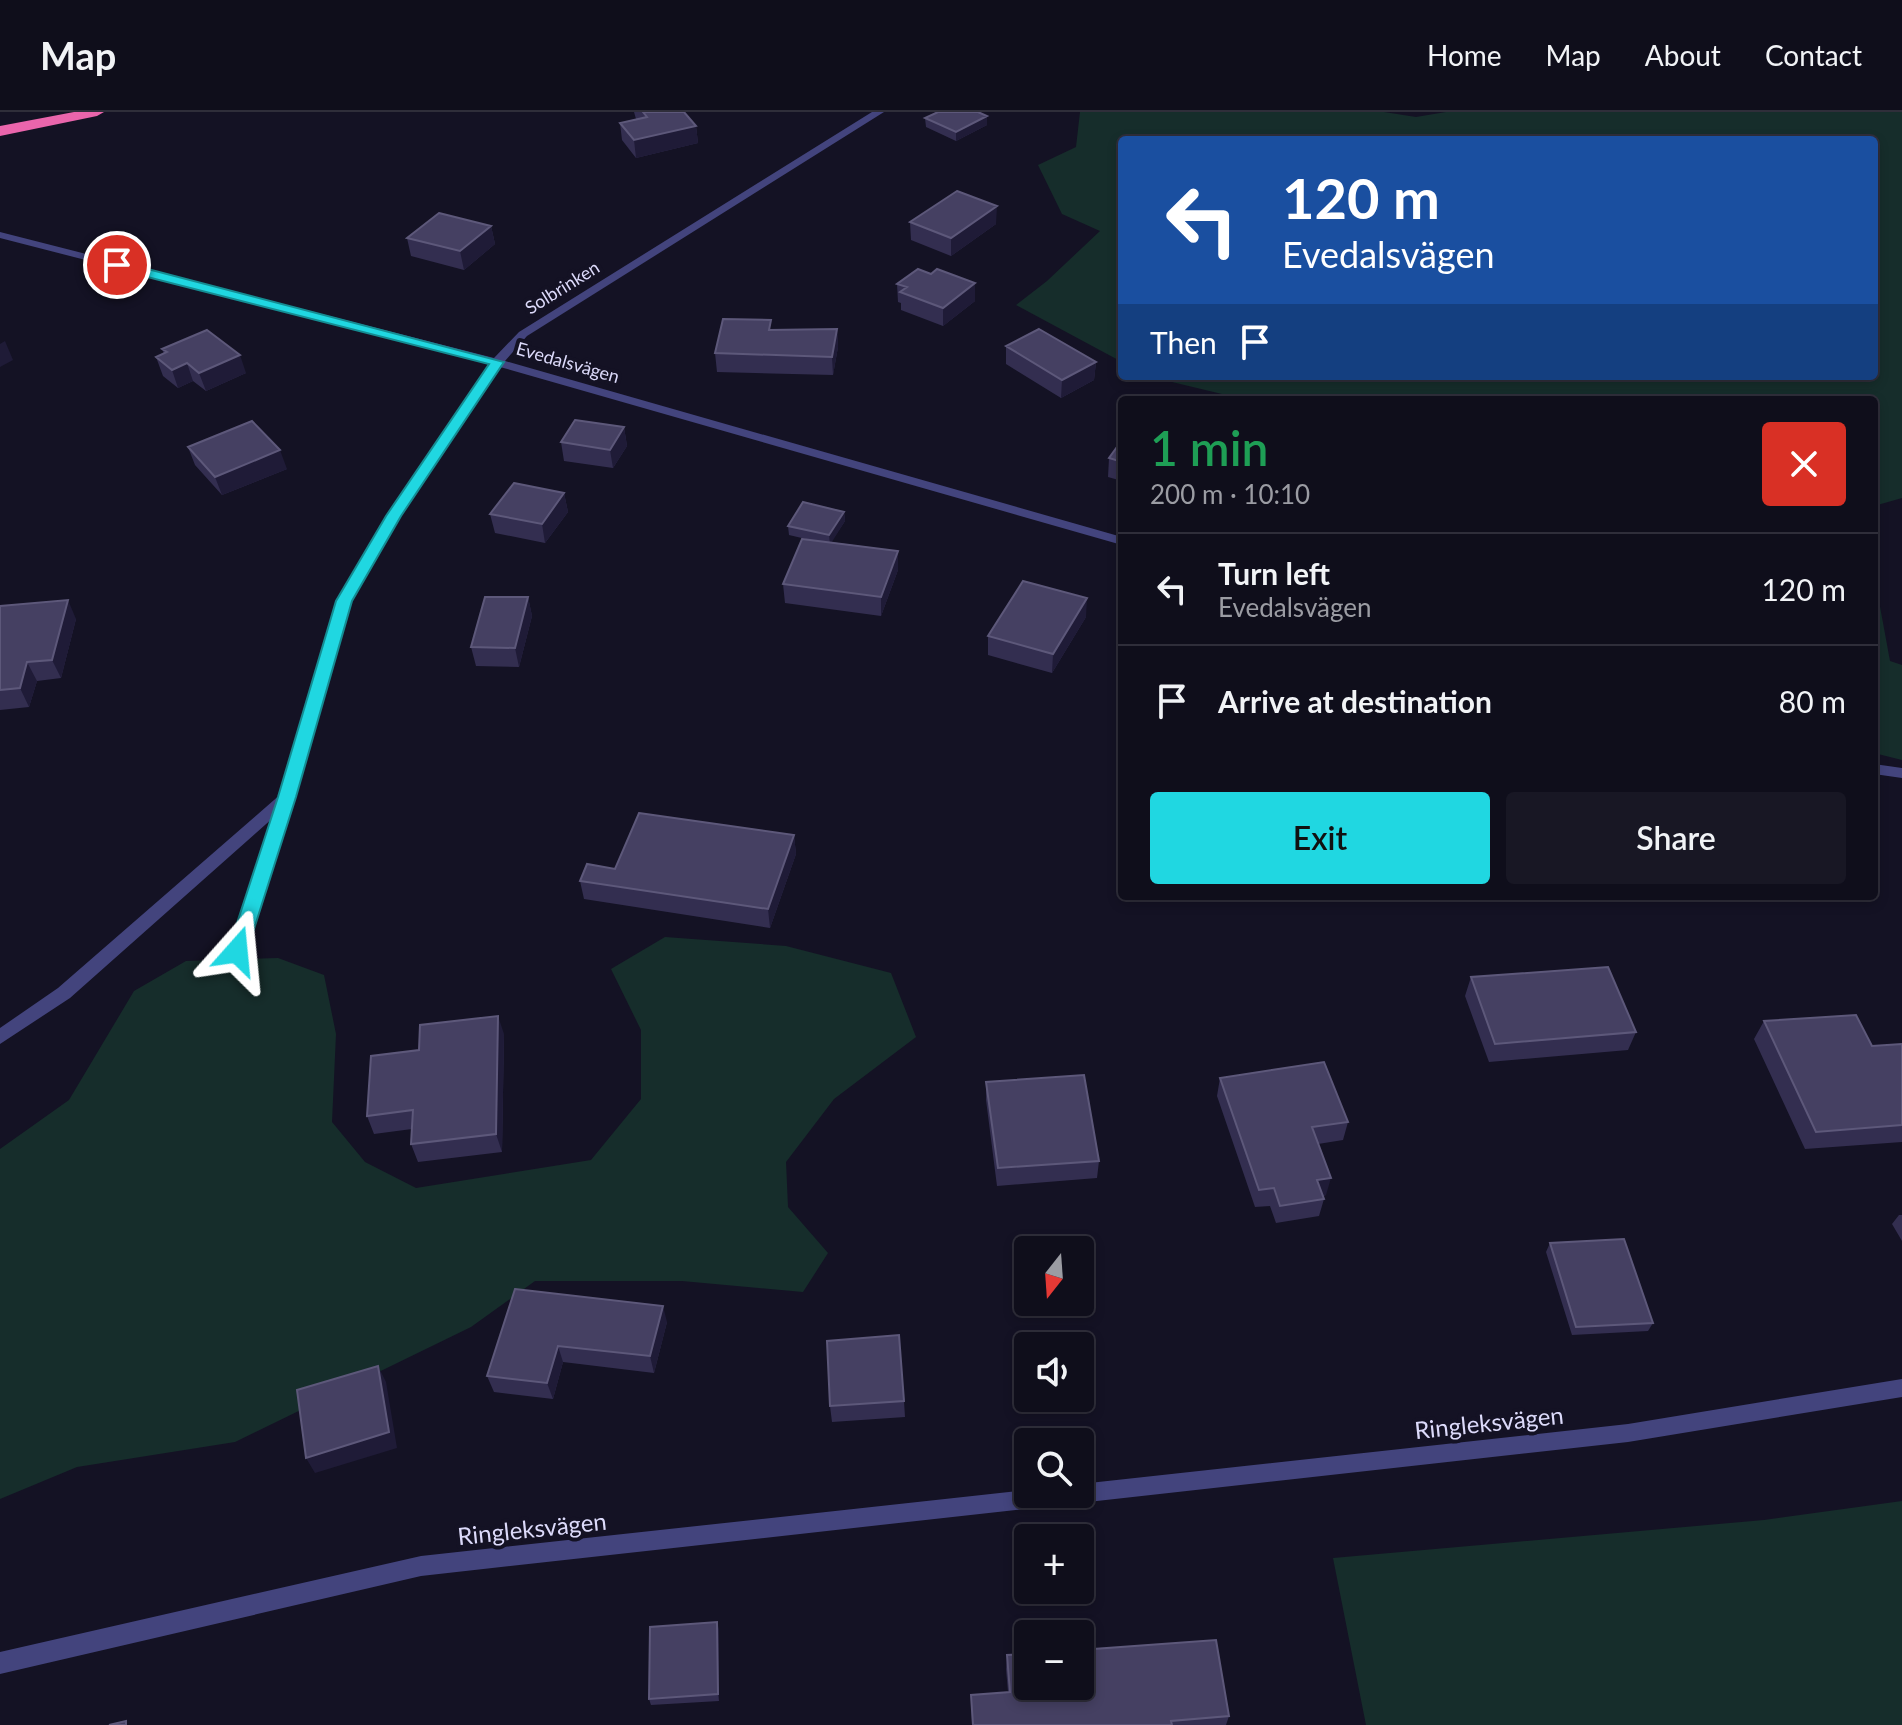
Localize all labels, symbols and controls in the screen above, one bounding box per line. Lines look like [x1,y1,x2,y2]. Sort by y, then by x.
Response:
text: Map [40,32,116,78]
text: Home [1427,38,1502,72]
text: Map [1546,38,1601,72]
text: About [1645,38,1721,72]
text: Contact [1765,38,1862,72]
text: 120 m [1282,164,1440,231]
icon: left [1150,168,1254,272]
pin [83,231,151,299]
text: Evedalsvägen [1282,232,1495,276]
icon: arrive [95,243,139,287]
street label: Solbrinken [521,256,603,318]
icon: arrive [1233,320,1277,364]
text: Then [1150,324,1217,360]
street label: Evedalsvägen [514,337,622,387]
text: 1 min [1150,419,1268,476]
button: close [1762,422,1846,506]
text: 200 m · 10:10 [1150,478,1310,510]
text: Turn left [1218,555,1330,591]
icon: left [1150,567,1194,611]
text: 120 m [1761,571,1846,607]
text: Evedalsvägen [1218,591,1371,623]
icon: arrive [1150,679,1194,723]
text: Arrive at destination [1218,683,1492,719]
text: 80 m [1779,683,1846,719]
button: Exit [1150,792,1490,884]
button: Share [1506,792,1846,884]
position arrow [195,909,279,993]
north arrow [1014,1236,1094,1316]
map controls [1014,1236,1094,1700]
button: sound [1014,1332,1094,1412]
street label: Ringleksvägen [1413,1400,1565,1444]
button: search [1014,1428,1094,1508]
street label: Ringleksvägen [456,1506,608,1550]
button: + [1014,1524,1094,1604]
button: − [1014,1620,1094,1700]

